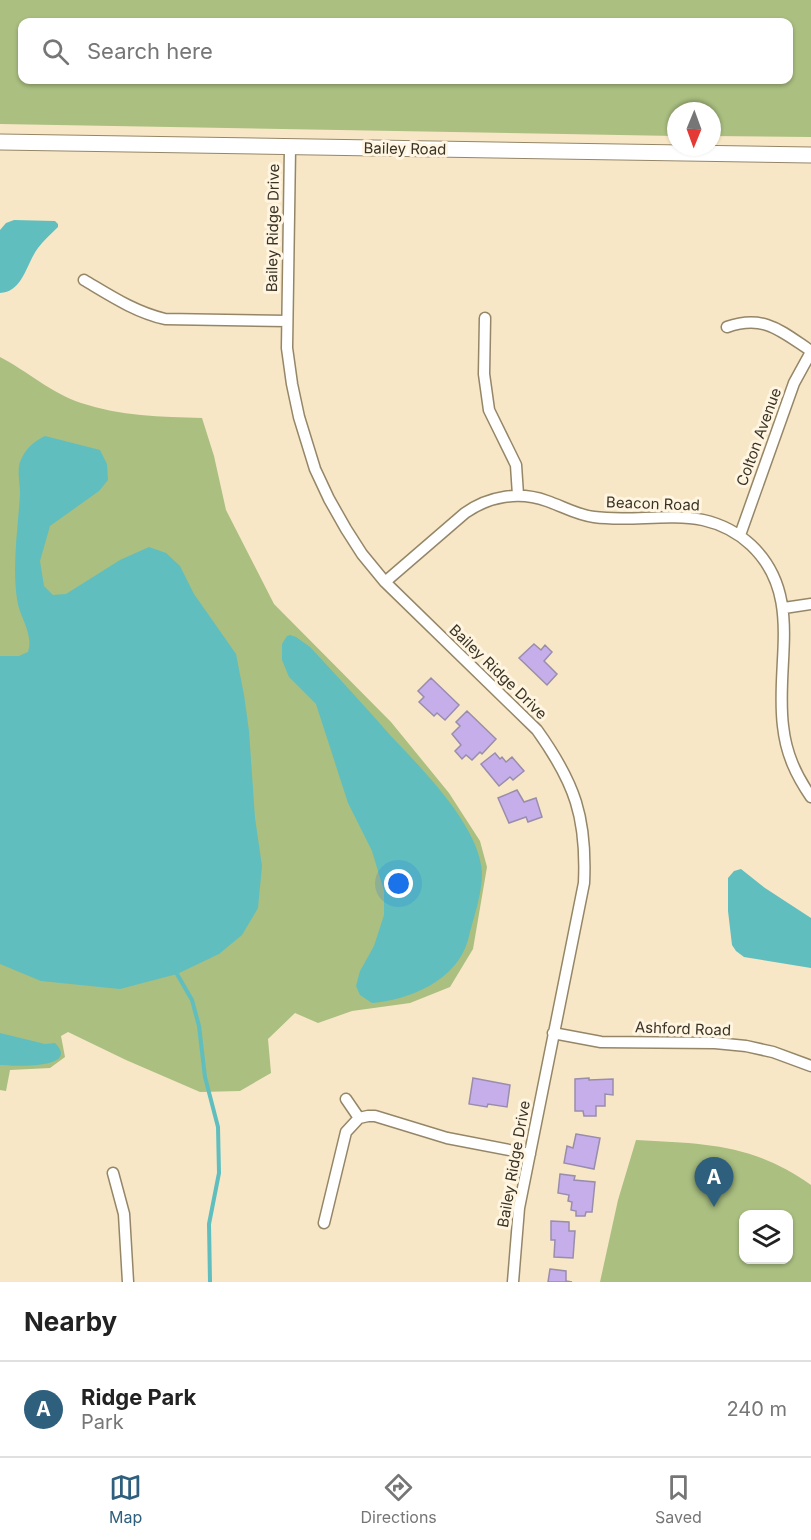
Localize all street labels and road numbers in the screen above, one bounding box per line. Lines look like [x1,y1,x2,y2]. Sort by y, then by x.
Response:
street label: Bailey Road [363,138,447,159]
street label: Bailey Ridge Drive [262,164,283,292]
street label: Colton Avenue [732,385,785,489]
street label: Beacon Road [606,492,700,515]
street label: Bailey Ridge Drive [446,620,551,723]
street label: Ashford Road [635,1017,731,1040]
street label: Bailey Ridge Drive [493,1099,534,1229]

